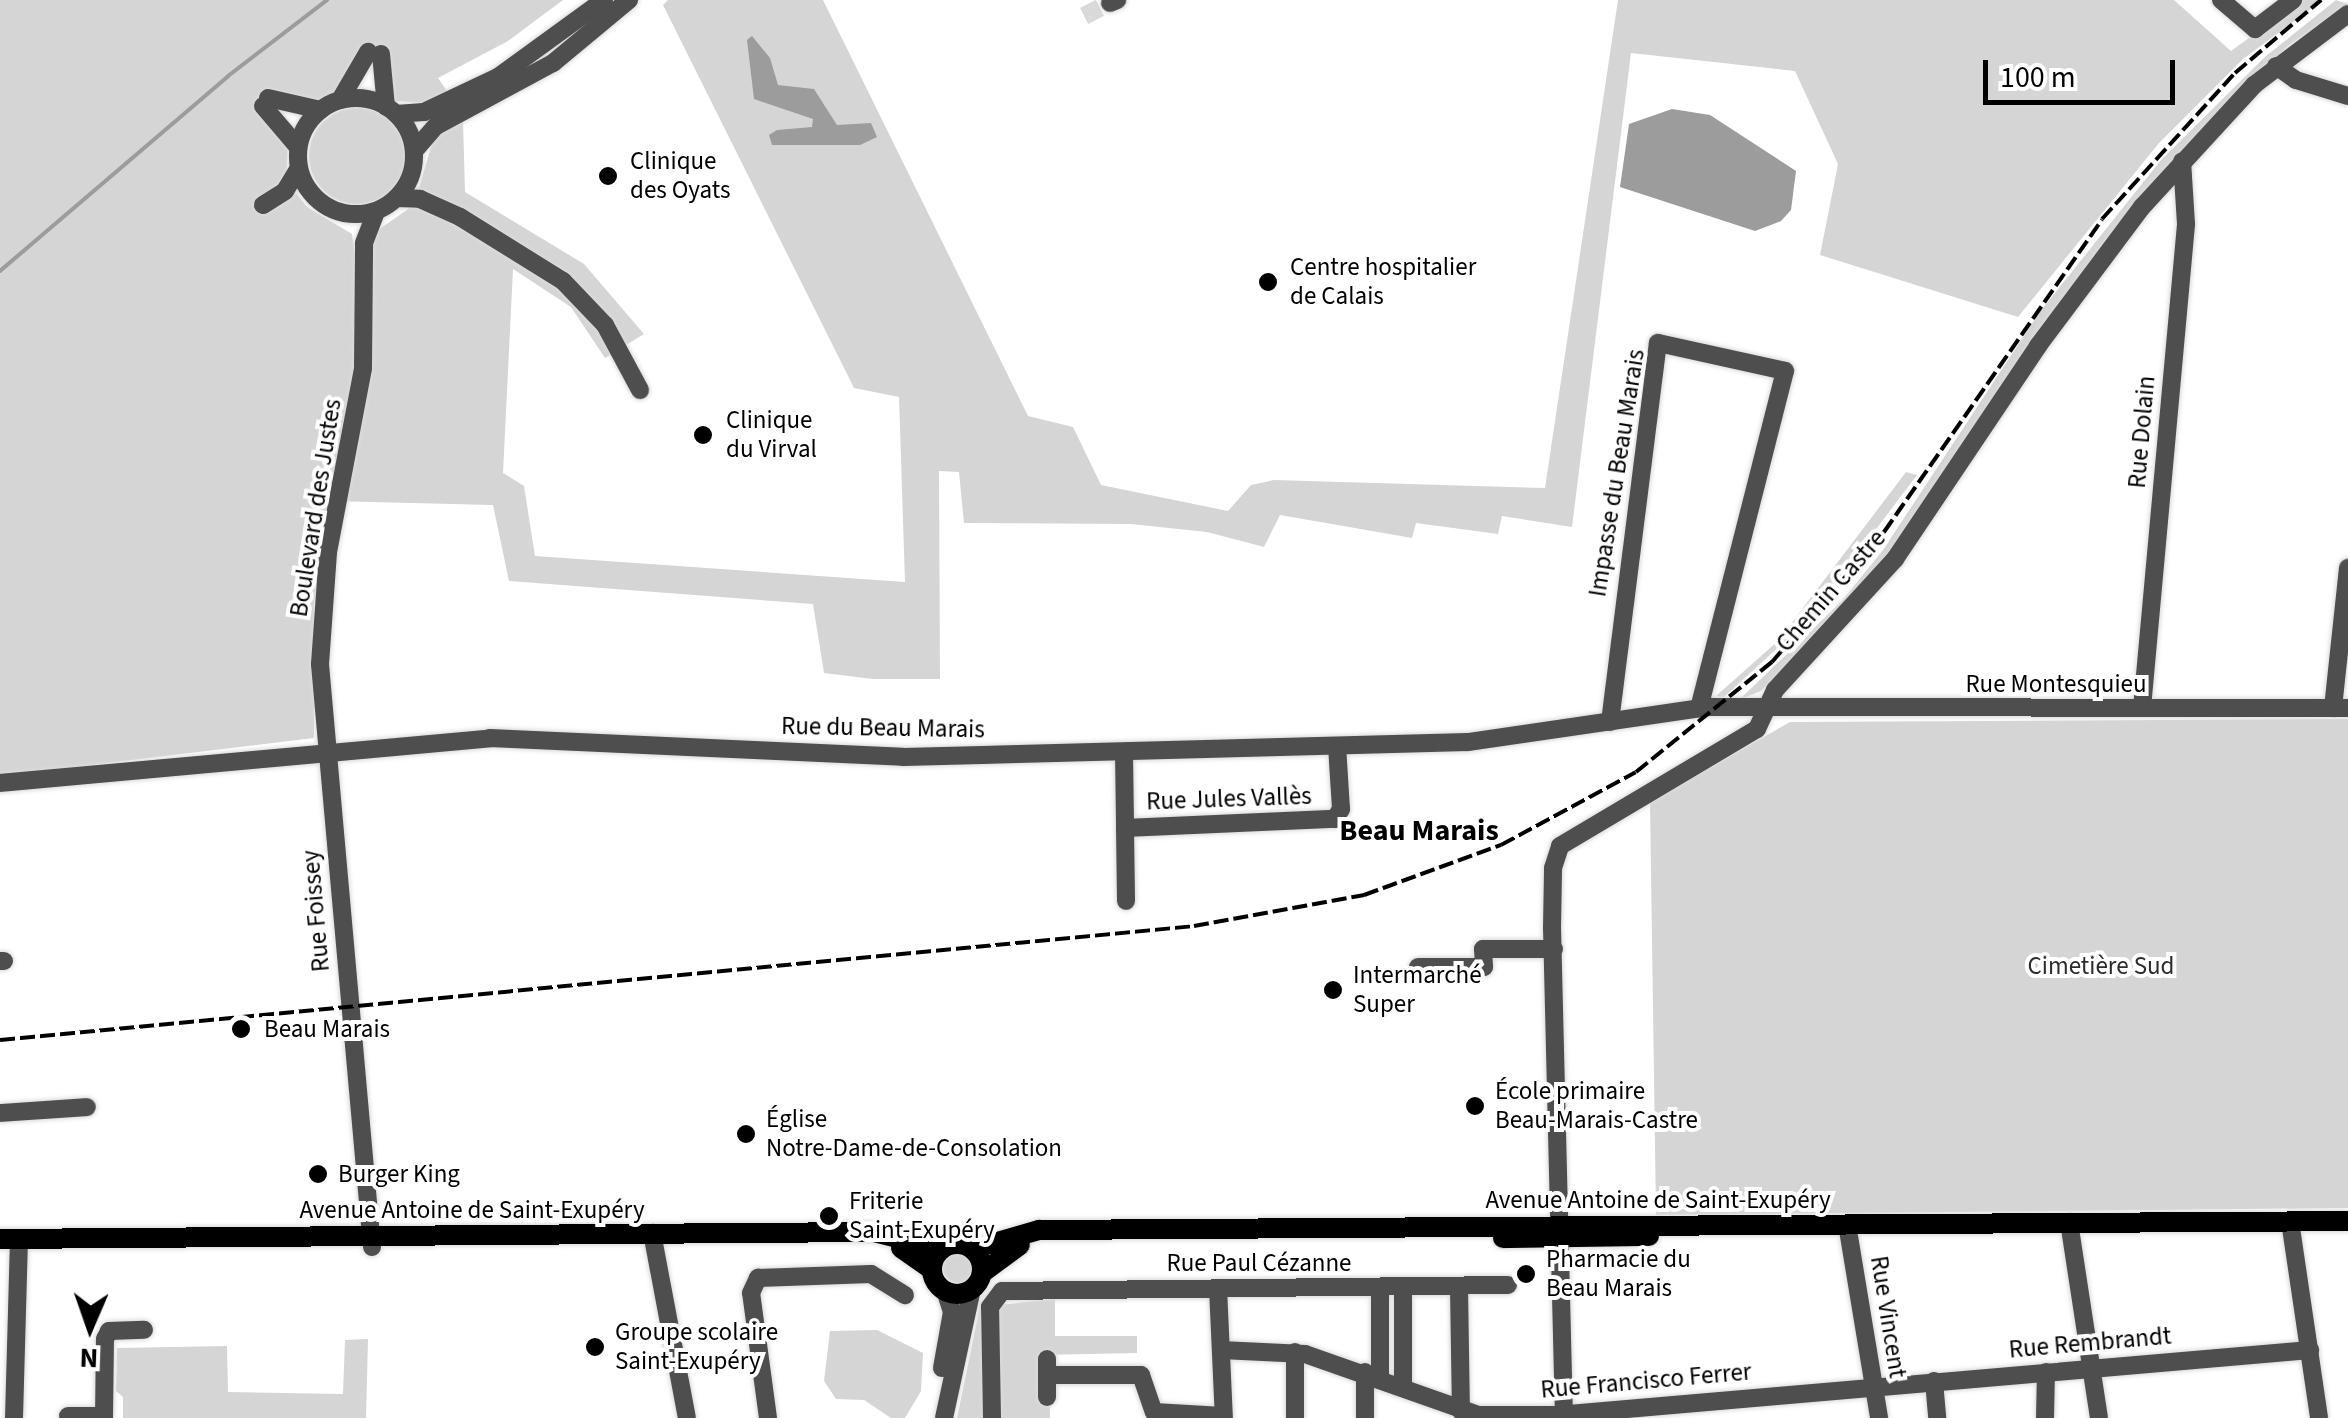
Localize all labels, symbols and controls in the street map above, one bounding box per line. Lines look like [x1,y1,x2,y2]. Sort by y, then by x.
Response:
scale bar [1988,40,2180,102]
text: 100 m [2000,56,2076,99]
place label: Clinique des Oyats [630,147,730,206]
marker: Clinique des Oyats [595,163,621,189]
place label: Centre hospitalier de Calais [1290,253,1476,312]
marker: Centre hospitalier de Calais [1255,269,1281,295]
street label: Impasse du Beau Marais [1583,347,1651,599]
street label: Rue Dolain [2122,374,2162,490]
street label: Boulevard des Justes [284,397,348,619]
place label: Clinique du Virval [726,406,817,465]
marker: Clinique du Virval [690,422,716,448]
street label: Chemin Castre [1770,524,1892,658]
street label: Rue Montesquieu [1965,669,2147,699]
street label: Rue du Beau Marais [781,711,985,745]
street label: Rue Jules Vallès [1146,781,1312,817]
district label: Beau Marais [1339,813,1499,849]
street label: Rue Foissey [296,849,336,973]
park label: Cimetière Sud [2028,951,2174,981]
place label: Intermarché Super [1353,961,1482,1020]
marker: Intermarché Super [1322,979,1344,1001]
place label: Beau Marais [264,1014,390,1044]
marker: Beau Marais [228,1016,254,1042]
place label: École primaire Beau-Marais-Castre [1495,1077,1698,1136]
marker: École primaire Beau-Marais-Castre [1464,1095,1486,1117]
place label: Église Notre-Dame-de-Consolation [766,1105,1062,1164]
marker: Église Notre-Dame-de-Consolation [735,1123,757,1145]
place label: Burger King [338,1159,460,1189]
marker: Burger King [307,1163,329,1185]
street label: Avenue Antoine de Saint-Exupéry [1485,1185,1831,1215]
place label: Friterie Saint-Exupéry [849,1187,995,1246]
street label: Avenue Antoine de Saint-Exupéry [299,1195,645,1225]
marker: Friterie Saint-Exupéry [818,1205,840,1227]
place label: Pharmacie du Beau Marais [1546,1245,1691,1304]
street label: Rue Paul Cézanne [1167,1248,1351,1278]
street label: Rue Vincent [1864,1254,1912,1380]
marker: Pharmacie du Beau Marais [1515,1263,1537,1285]
north arrow [40,1278,140,1378]
place label: Groupe scolaire Saint-Exupéry [615,1318,778,1377]
street label: Rue Rembrandt [2008,1321,2172,1365]
marker: Groupe scolaire Saint-Exupéry [584,1336,606,1358]
text: N [79,1338,99,1378]
street label: Rue Francisco Ferrer [1539,1357,1753,1405]

